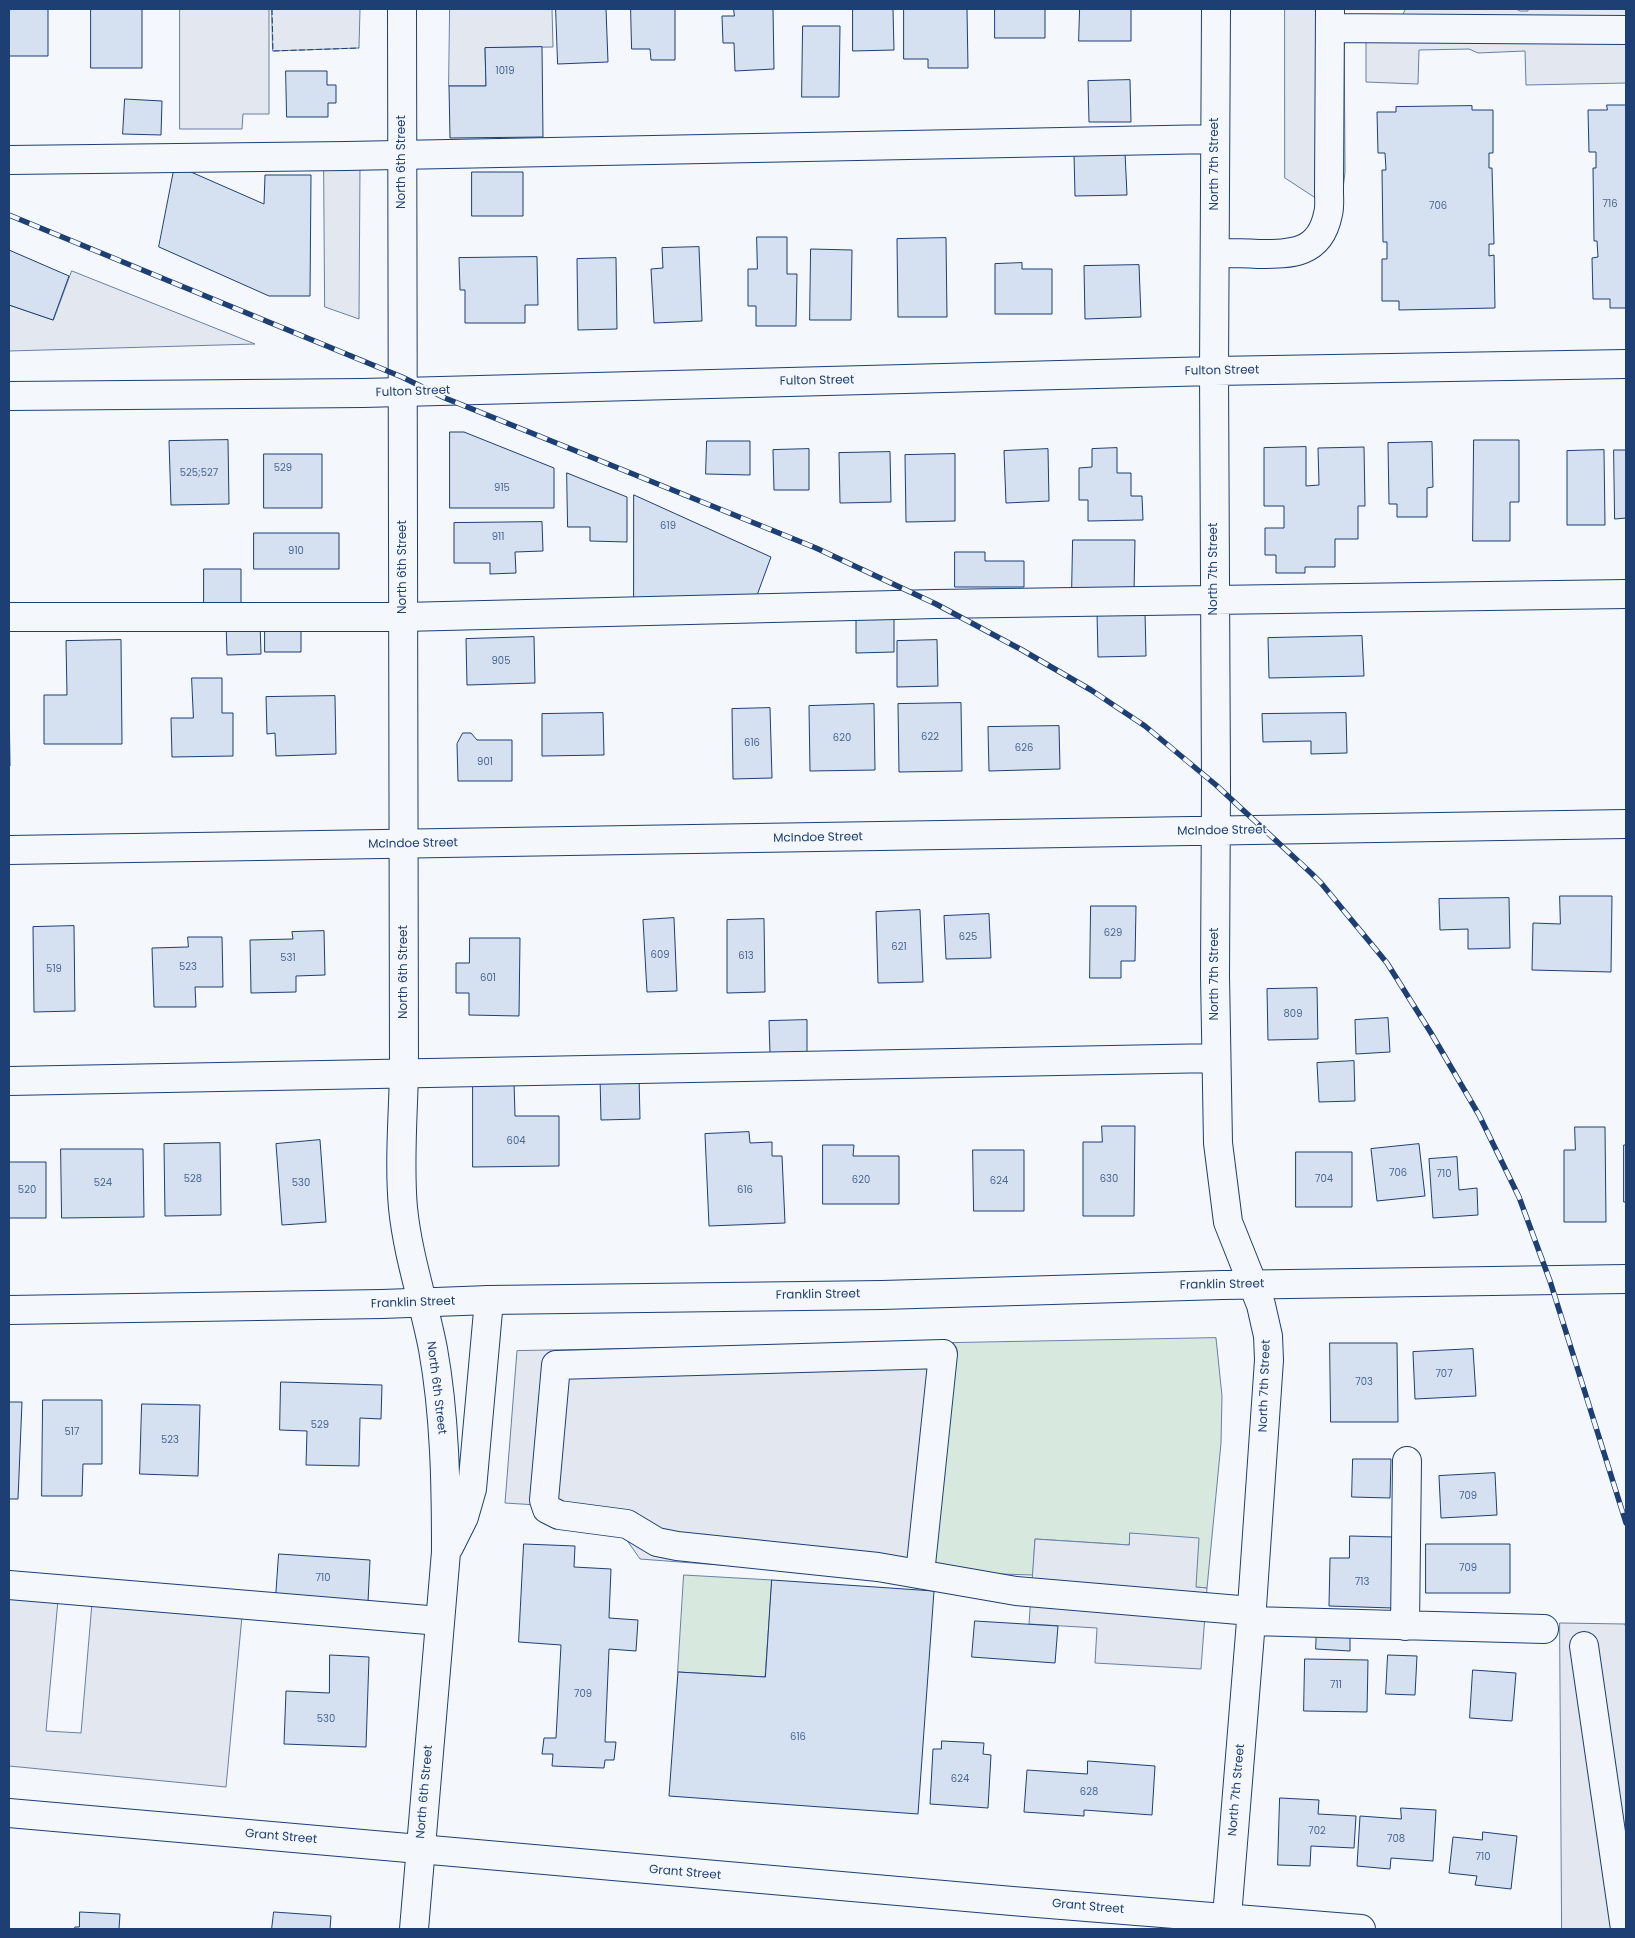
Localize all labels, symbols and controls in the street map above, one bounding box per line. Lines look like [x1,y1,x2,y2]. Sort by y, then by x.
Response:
house number: 1019 [496,65,514,77]
street label: North 6th Street [395,115,409,209]
street label: North 7th Street [1208,118,1222,210]
house number: 716 [1602,198,1618,210]
house number: 706 [1429,200,1447,212]
street label: Fulton Street [1185,363,1259,379]
street label: Fulton Street [780,373,854,389]
street label: Fulton Street [375,384,451,400]
house number: 529 [274,462,292,474]
house number: 525;527 [180,467,218,479]
house number: 915 [494,482,510,494]
street label: North 6th Street [396,520,410,614]
house number: 619 [660,520,676,532]
street label: North 7th Street [1207,523,1221,615]
house number: 911 [492,531,504,543]
house number: 910 [288,545,304,557]
house number: 905 [492,655,510,667]
house number: 622 [921,731,939,743]
house number: 620 [833,732,851,744]
house number: 616 [744,737,760,749]
house number: 626 [1015,742,1033,754]
house number: 901 [477,756,493,768]
street label: McIndoe Street [1177,823,1267,839]
street label: McIndoe Street [773,830,863,846]
street label: McIndoe Street [368,836,458,852]
street label: North 6th Street [397,925,411,1019]
house number: 629 [1104,927,1122,939]
street label: North 7th Street [1208,928,1222,1020]
house number: 625 [959,931,977,943]
house number: 621 [891,941,907,953]
house number: 609 [651,949,669,961]
house number: 613 [738,950,754,962]
house number: 531 [280,952,296,964]
house number: 523 [179,961,197,973]
house number: 519 [46,963,62,975]
house number: 601 [480,972,496,984]
house number: 809 [1284,1008,1302,1020]
house number: 604 [507,1135,525,1147]
house number: 706 [1389,1167,1407,1179]
house number: 710 [1437,1168,1451,1180]
house number: 528 [184,1173,202,1185]
house number: 630 [1100,1173,1118,1185]
house number: 704 [1315,1173,1333,1185]
house number: 620 [852,1174,870,1186]
house number: 624 [990,1175,1008,1187]
house number: 524 [94,1177,112,1189]
house number: 530 [292,1177,310,1189]
house number: 520 [18,1184,36,1196]
house number: 616 [737,1184,753,1196]
street label: Franklin Street [1180,1277,1264,1293]
street label: Franklin Street [776,1287,860,1303]
street label: Franklin Street [371,1294,455,1312]
street label: North 7th Street [1256,1339,1274,1433]
street label: North 6th Street [423,1341,449,1435]
house number: 707 [1435,1368,1453,1380]
house number: 703 [1355,1376,1373,1388]
house number: 529 [311,1419,329,1431]
house number: 517 [65,1426,79,1438]
house number: 523 [161,1434,179,1446]
house number: 709 [1459,1490,1477,1502]
house number: 709 [1459,1562,1477,1574]
house number: 710 [316,1572,330,1584]
house number: 713 [1355,1576,1369,1588]
house number: 711 [1330,1679,1342,1691]
house number: 709 [574,1688,592,1700]
house number: 530 [317,1713,335,1725]
house number: 616 [790,1731,806,1743]
street label: North 7th Street [1226,1743,1248,1837]
street label: North 6th Street [414,1745,436,1839]
house number: 624 [951,1773,969,1785]
house number: 628 [1080,1786,1098,1798]
house number: 702 [1308,1825,1326,1837]
street label: Grant Street [244,1827,318,1847]
house number: 708 [1387,1833,1405,1845]
house number: 710 [1476,1851,1490,1863]
street label: Grant Street [648,1863,722,1883]
street label: Grant Street [1051,1897,1125,1917]

